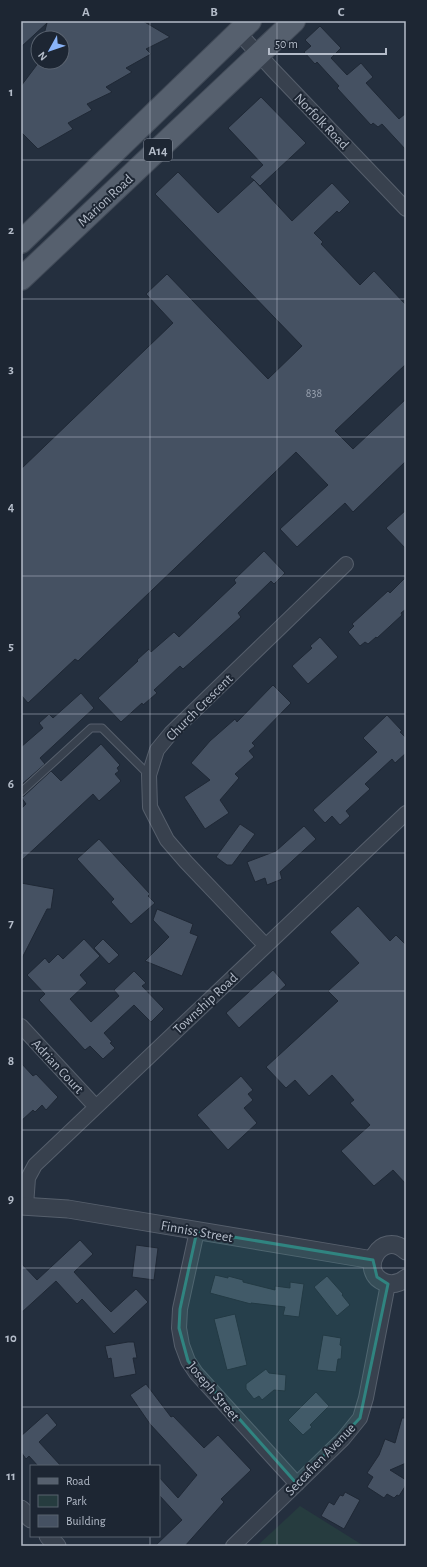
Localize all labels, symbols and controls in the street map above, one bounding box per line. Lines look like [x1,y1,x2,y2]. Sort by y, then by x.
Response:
text: A [82,6,90,19]
text: B [210,6,218,19]
text: C [338,6,345,19]
north arrow [30,30,70,70]
scale bar [269,30,386,56]
text: 50 m [275,38,298,50]
text: N [36,50,49,63]
text: 1 [9,86,13,99]
street label: Norfolk Road [291,91,351,152]
road number: A14 [144,139,172,161]
street label: Marion Road [76,172,136,229]
text: 2 [8,224,14,237]
text: 3 [8,363,14,376]
house number: 838 [306,387,322,399]
text: 4 [8,501,15,514]
text: 5 [8,640,14,653]
street label: Church Crescent [164,671,236,744]
text: 6 [8,778,14,791]
text: 7 [8,917,14,930]
street label: Township Road [171,971,241,1037]
street label: Adrian Court [29,1037,86,1097]
text: 8 [8,1055,14,1068]
text: 9 [8,1193,14,1206]
street label: Finniss Street [160,1219,234,1245]
text: 10 [5,1332,17,1345]
street label: Joseph Street [185,1359,242,1424]
street label: Seccafien Avenue [283,1421,359,1498]
legend [30,1465,160,1537]
text: 11 [6,1470,16,1483]
text: Road [66,1475,90,1487]
text: Park [66,1495,87,1507]
text: Building [66,1515,106,1527]

